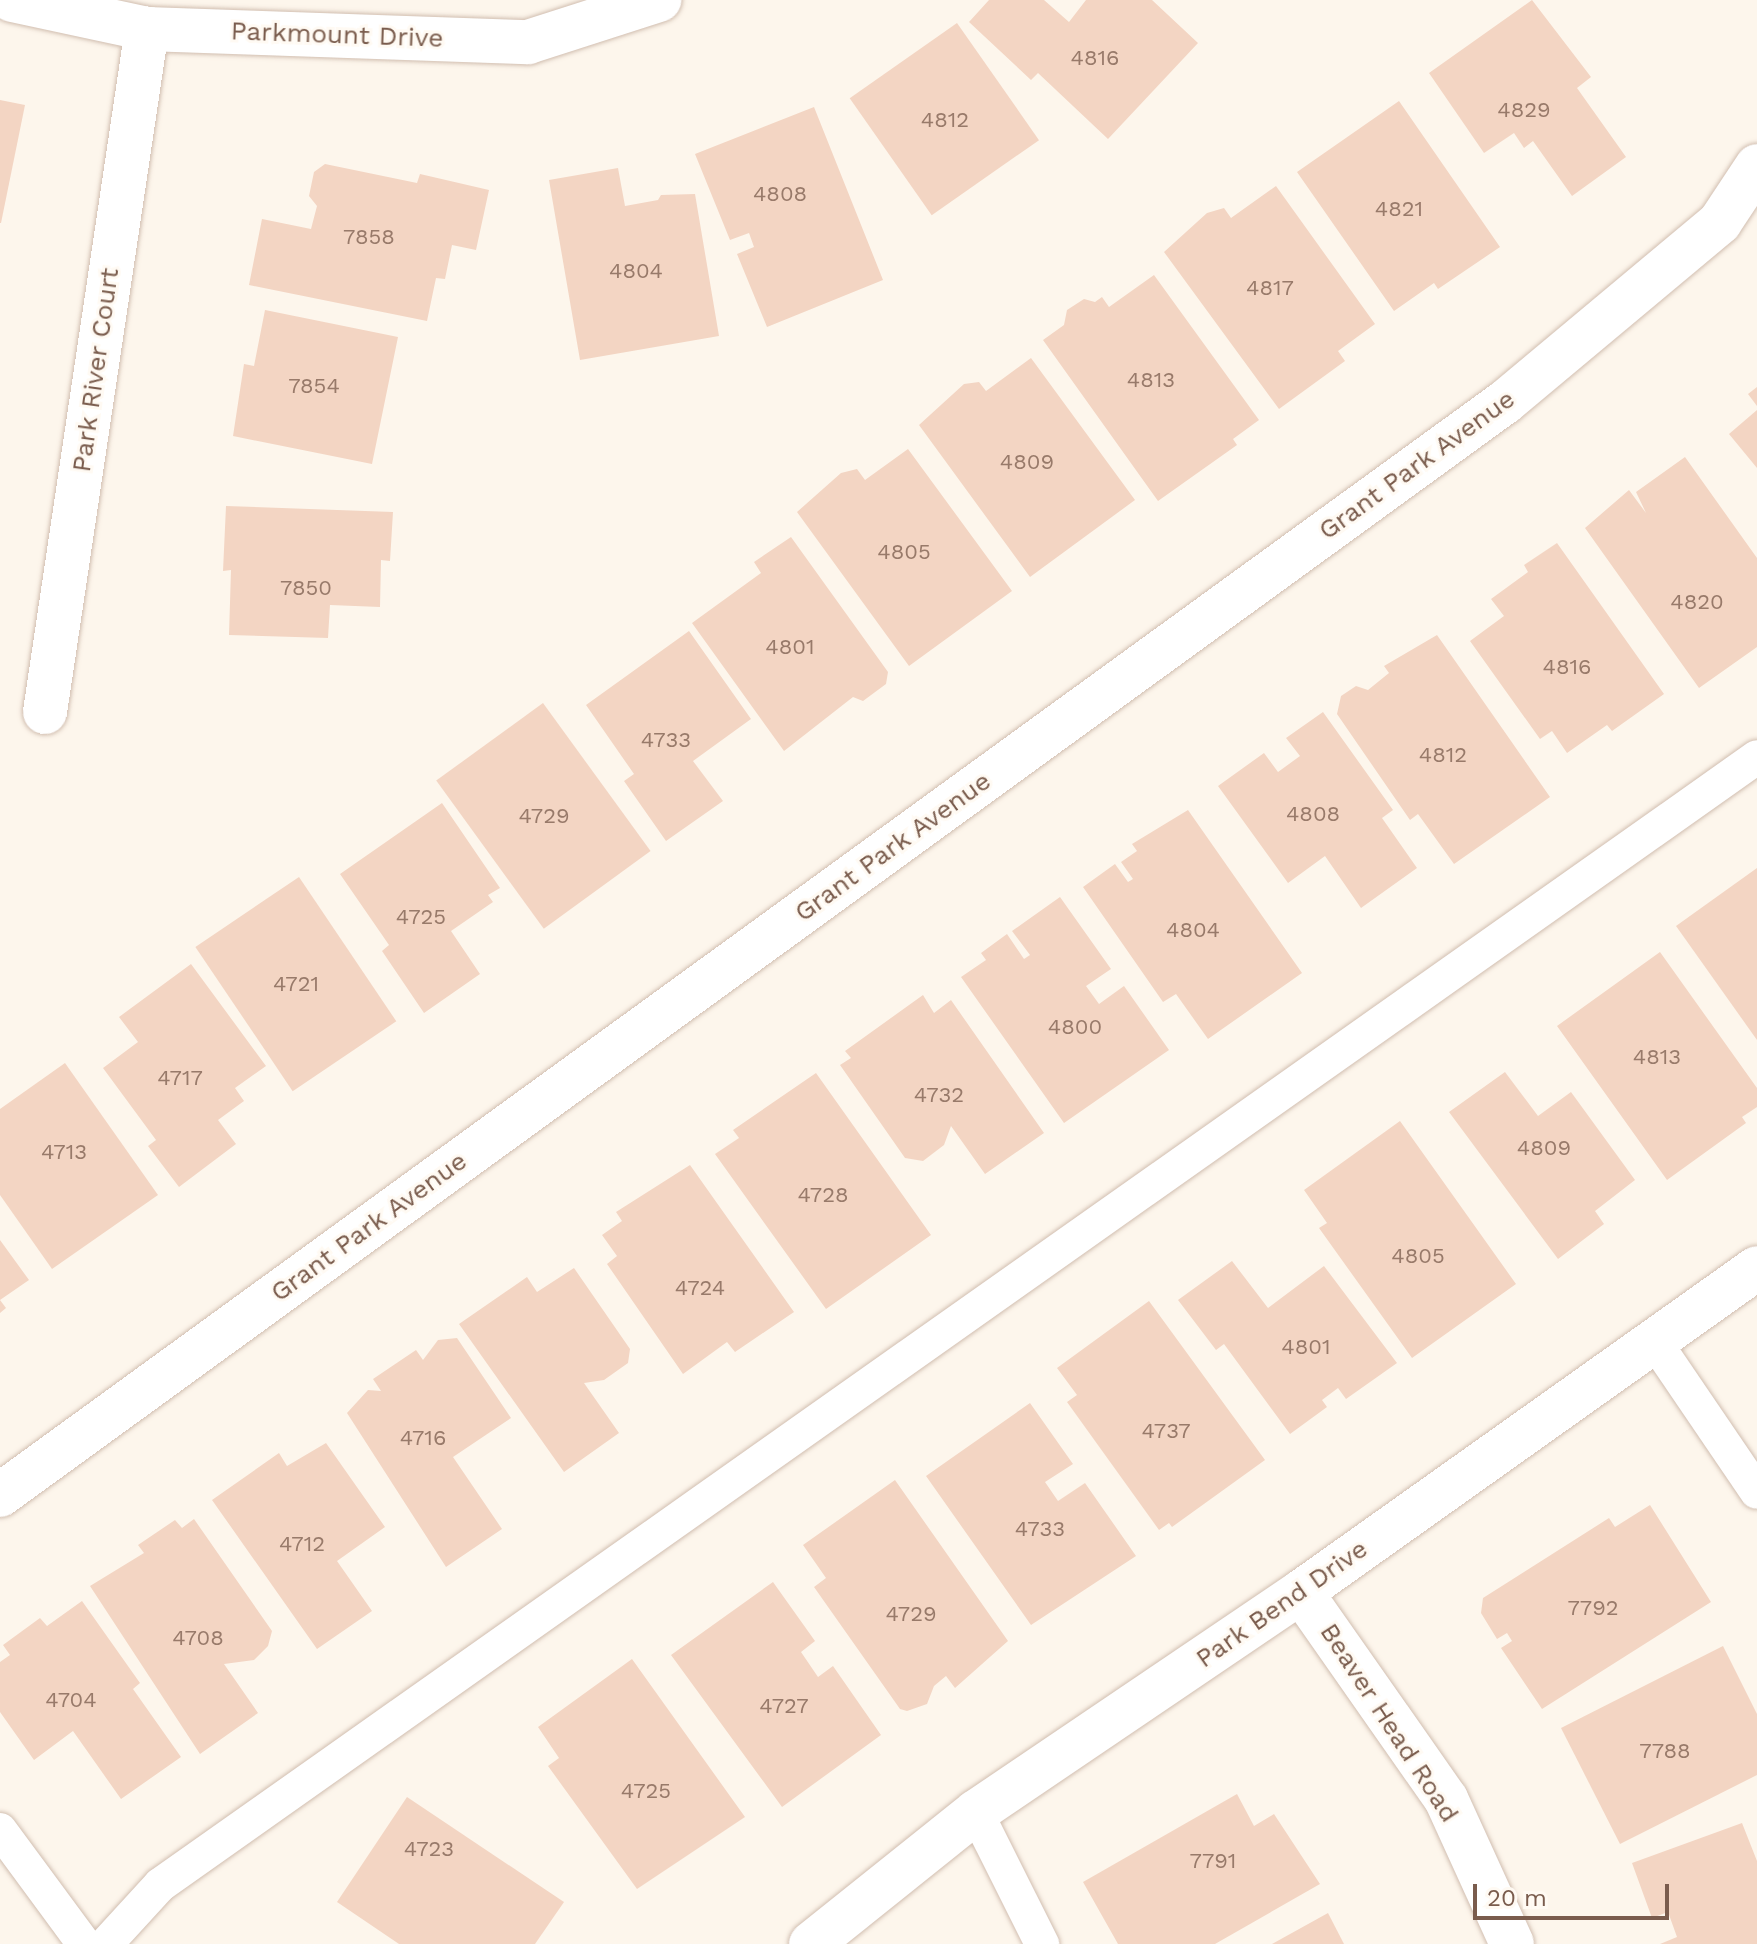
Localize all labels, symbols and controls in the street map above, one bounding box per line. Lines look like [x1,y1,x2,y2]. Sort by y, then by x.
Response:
street label: Parkmount Drive [230,16,444,54]
house number: 4816 [1071,45,1119,71]
house number: 4829 [1497,97,1551,123]
house number: 4812 [921,107,969,133]
house number: 4808 [753,181,807,207]
house number: 4821 [1375,196,1423,222]
house number: 7858 [343,224,395,250]
house number: 4804 [609,258,663,284]
street label: Park River Court [66,265,126,475]
house number: 4817 [1246,275,1294,301]
house number: 4813 [1127,367,1175,393]
house number: 7854 [288,373,340,399]
street label: Grant Park Avenue [1312,383,1522,547]
house number: 4809 [1000,449,1054,475]
house number: 4805 [877,539,931,565]
house number: 7850 [280,575,332,601]
house number: 4820 [1670,589,1724,615]
house number: 4801 [765,634,815,660]
house number: 4816 [1543,654,1591,680]
house number: 4733 [641,727,691,753]
house number: 4812 [1419,742,1467,768]
street label: Grant Park Avenue [788,765,998,929]
house number: 4808 [1286,801,1340,827]
house number: 4729 [518,803,570,829]
house number: 4725 [396,904,446,930]
house number: 4804 [1166,917,1220,943]
house number: 4721 [273,971,319,997]
house number: 4800 [1048,1014,1102,1040]
house number: 4813 [1633,1044,1681,1070]
house number: 4717 [157,1065,203,1091]
house number: 4732 [914,1082,964,1108]
house number: 4809 [1517,1135,1571,1161]
house number: 4713 [41,1139,87,1165]
street label: Grant Park Avenue [264,1145,474,1309]
house number: 4728 [797,1182,849,1208]
house number: 4805 [1391,1243,1445,1269]
house number: 4724 [675,1275,725,1301]
house number: 4801 [1281,1334,1331,1360]
house number: 4737 [1142,1418,1190,1444]
house number: 4716 [400,1425,446,1451]
house number: 4733 [1015,1516,1065,1542]
house number: 4712 [279,1531,325,1557]
street label: Park Bend Drive [1190,1533,1374,1675]
house number: 7792 [1567,1595,1619,1621]
house number: 4729 [885,1601,937,1627]
street label: Beaver Head Road [1313,1617,1465,1829]
house number: 4708 [172,1625,224,1651]
house number: 4704 [45,1687,97,1713]
house number: 4727 [759,1693,809,1719]
house number: 7788 [1639,1738,1691,1764]
house number: 4725 [621,1778,671,1804]
house number: 4723 [404,1836,454,1862]
house number: 7791 [1190,1848,1236,1874]
scale bar [1477,1868,1673,1918]
text: 20 m [1487,1884,1547,1912]

